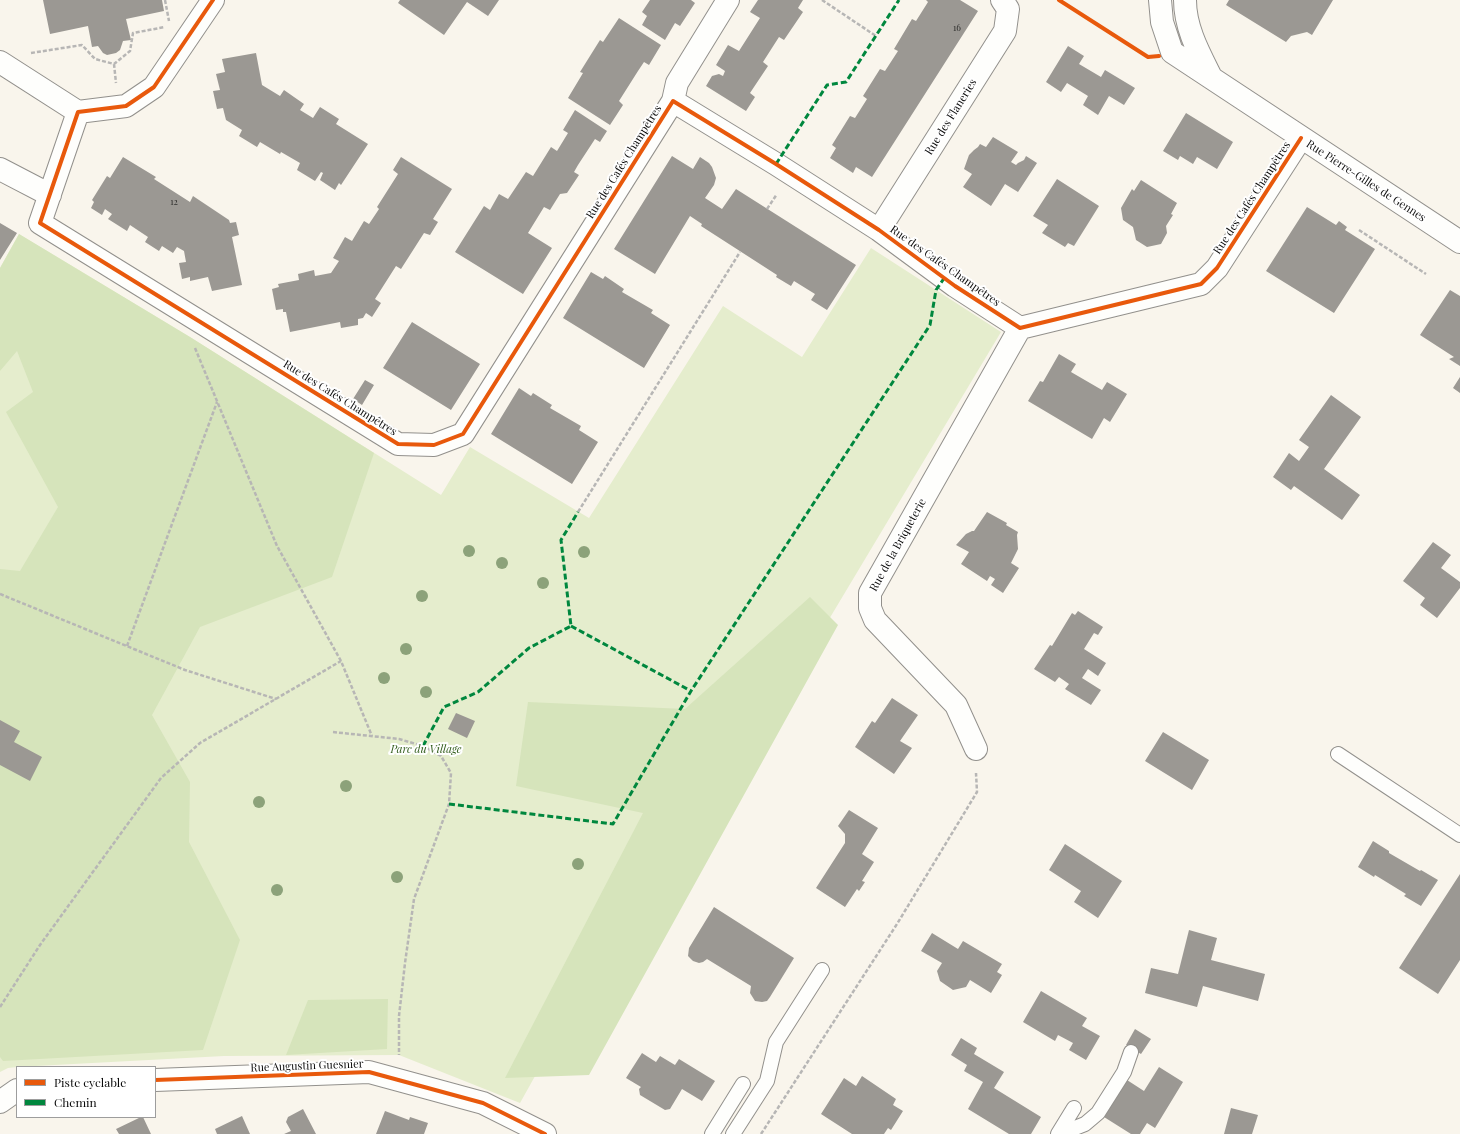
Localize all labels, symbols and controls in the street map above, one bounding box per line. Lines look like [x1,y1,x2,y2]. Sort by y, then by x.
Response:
house number: 16 [953,23,961,33]
street label: Rue des Flaneries [922,77,980,157]
street label: Rue des Cafés Champêtres [584,103,664,221]
street label: Rue Pierre-Gilles de Gennes [1304,137,1428,225]
street label: Rue des Cafés Champêtres [1211,139,1293,257]
house number: 12 [170,197,178,207]
street label: Rue des Cafés Champêtres [887,223,1003,309]
street label: Rue des Cafés Champêtres [281,358,399,438]
street label: Rue de la Briqueterie [867,496,929,594]
park label: Parc du Village [390,743,462,757]
street label: Rue Augustin Guesnier [250,1057,364,1075]
legend [16,1066,156,1118]
text: Piste cyclable [54,1074,126,1090]
text: Chemin [54,1094,97,1110]

